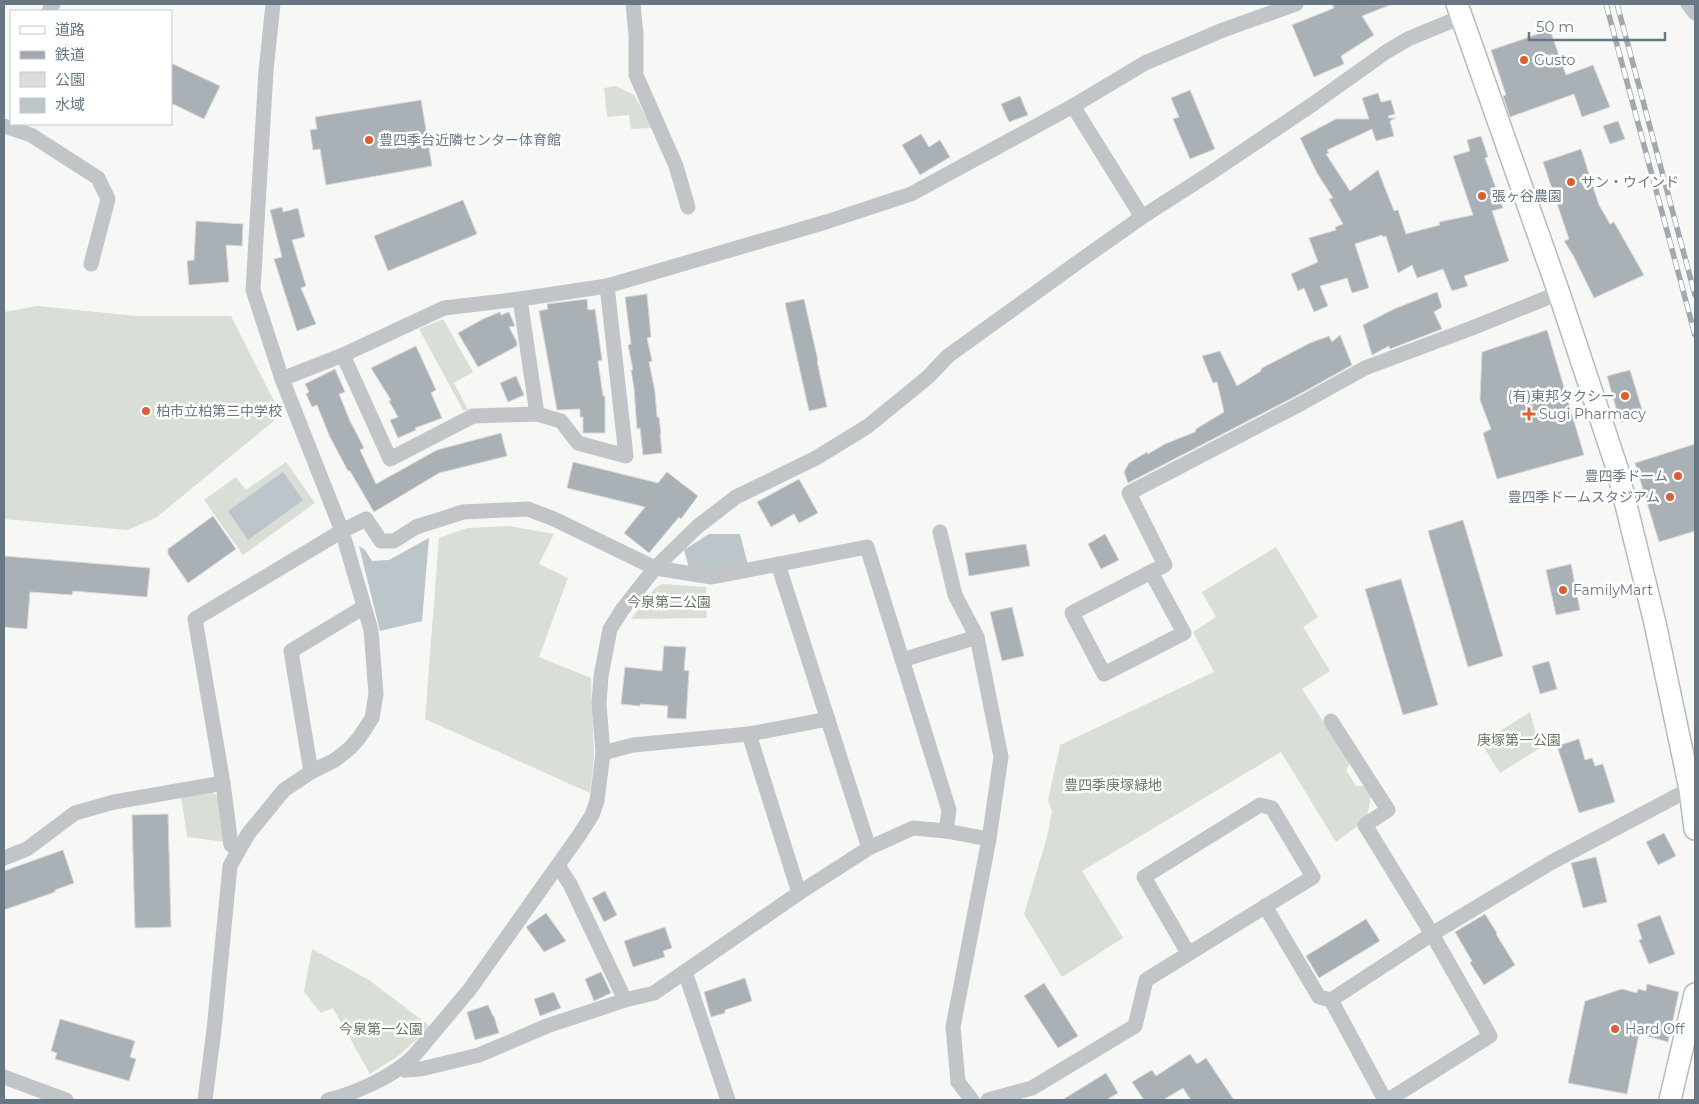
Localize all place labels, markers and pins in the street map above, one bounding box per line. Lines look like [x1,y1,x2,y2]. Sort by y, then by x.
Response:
place label: Gusto [1534,51,1575,69]
marker: Gusto [1518,54,1530,66]
place label: 豊四季台近隣センター体育館 [379,131,561,149]
marker: 豊四季台近隣センター体育館 [363,134,375,146]
place label: サン・ウインド [1581,173,1679,191]
marker: サン・ウインド [1565,176,1577,188]
place label: 張ヶ谷農園 [1492,187,1562,205]
marker: 張ヶ谷農園 [1476,190,1488,202]
place label: (有)東邦タクシー [1508,387,1615,405]
marker: (有)東邦タクシー [1619,390,1631,402]
place label: 柏市立柏第三中学校 [156,402,282,420]
marker: 柏市立柏第三中学校 [140,405,152,417]
place label: Sugi Pharmacy [1539,405,1646,423]
marker: Sugi Pharmacy [1523,408,1535,420]
place label: 豊四季ドーム [1584,467,1668,485]
marker: 豊四季ドーム [1672,470,1684,482]
place label: 豊四季ドームスタジアム [1507,488,1660,506]
marker: 豊四季ドームスタジアム [1664,491,1676,503]
place label: FamilyMart [1573,581,1653,599]
marker: FamilyMart [1557,584,1569,596]
place label: Hard Off [1625,1020,1686,1038]
marker: Hard Off [1609,1023,1621,1035]

